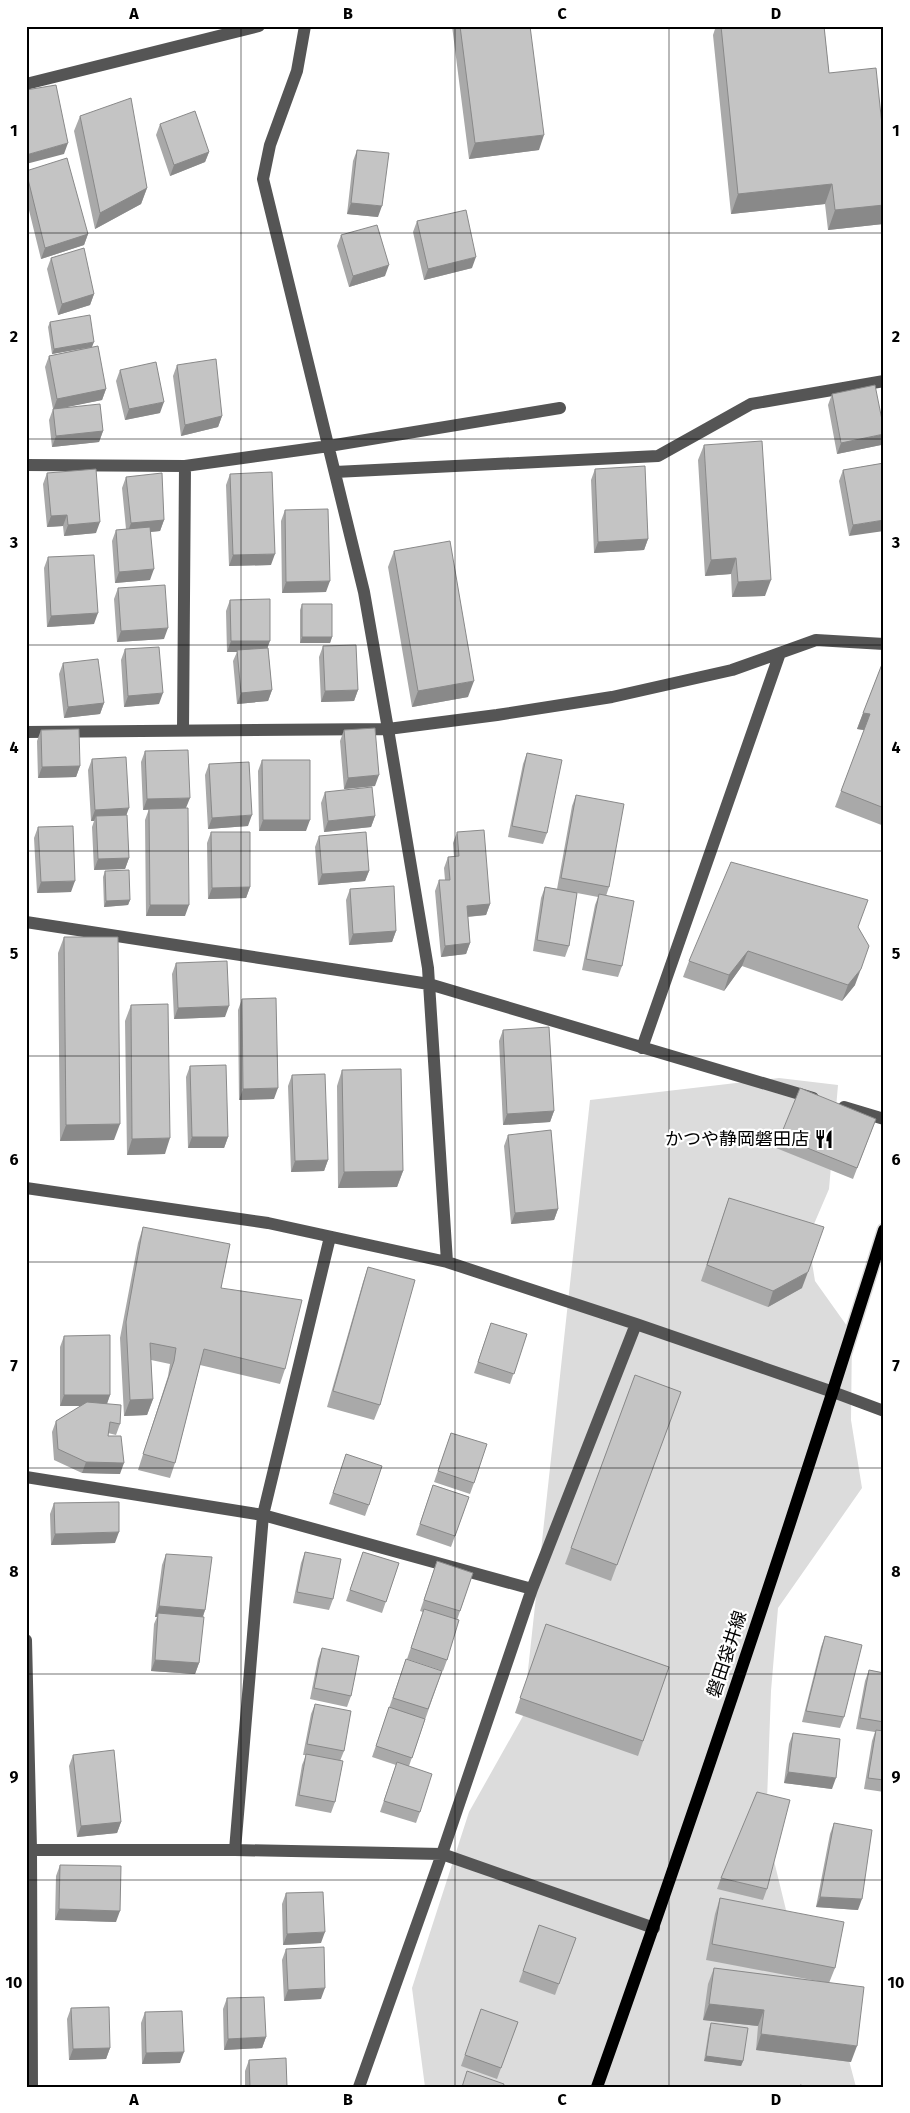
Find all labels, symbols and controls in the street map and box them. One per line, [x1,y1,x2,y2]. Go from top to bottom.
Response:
text: A [128,4,139,23]
text: B [343,4,353,23]
text: C [557,4,567,23]
text: D [771,4,781,23]
text: 1 [10,121,18,140]
text: 1 [892,121,900,140]
text: 2 [10,327,18,346]
text: 2 [892,327,900,346]
text: 3 [9,533,18,552]
text: 3 [891,533,900,552]
text: 4 [9,738,19,757]
text: 4 [891,738,901,757]
text: 5 [10,944,19,963]
text: 5 [892,944,901,963]
place label: かつや静岡磐田店 [665,1128,809,1150]
restaurant icon: かつや静岡磐田店 [813,1128,835,1150]
text: 6 [9,1150,19,1169]
text: 6 [891,1150,901,1169]
text: 7 [10,1356,18,1375]
text: 7 [892,1356,900,1375]
text: 8 [9,1562,19,1581]
text: 8 [891,1562,901,1581]
street label: 磐田袋井線 [703,1608,751,1700]
text: 9 [10,1767,19,1786]
text: 9 [892,1767,901,1786]
text: 10 [6,1973,22,1992]
text: 10 [888,1973,904,1992]
text: A [128,2090,139,2109]
text: B [343,2090,353,2109]
text: C [557,2090,567,2109]
text: D [771,2090,781,2109]

